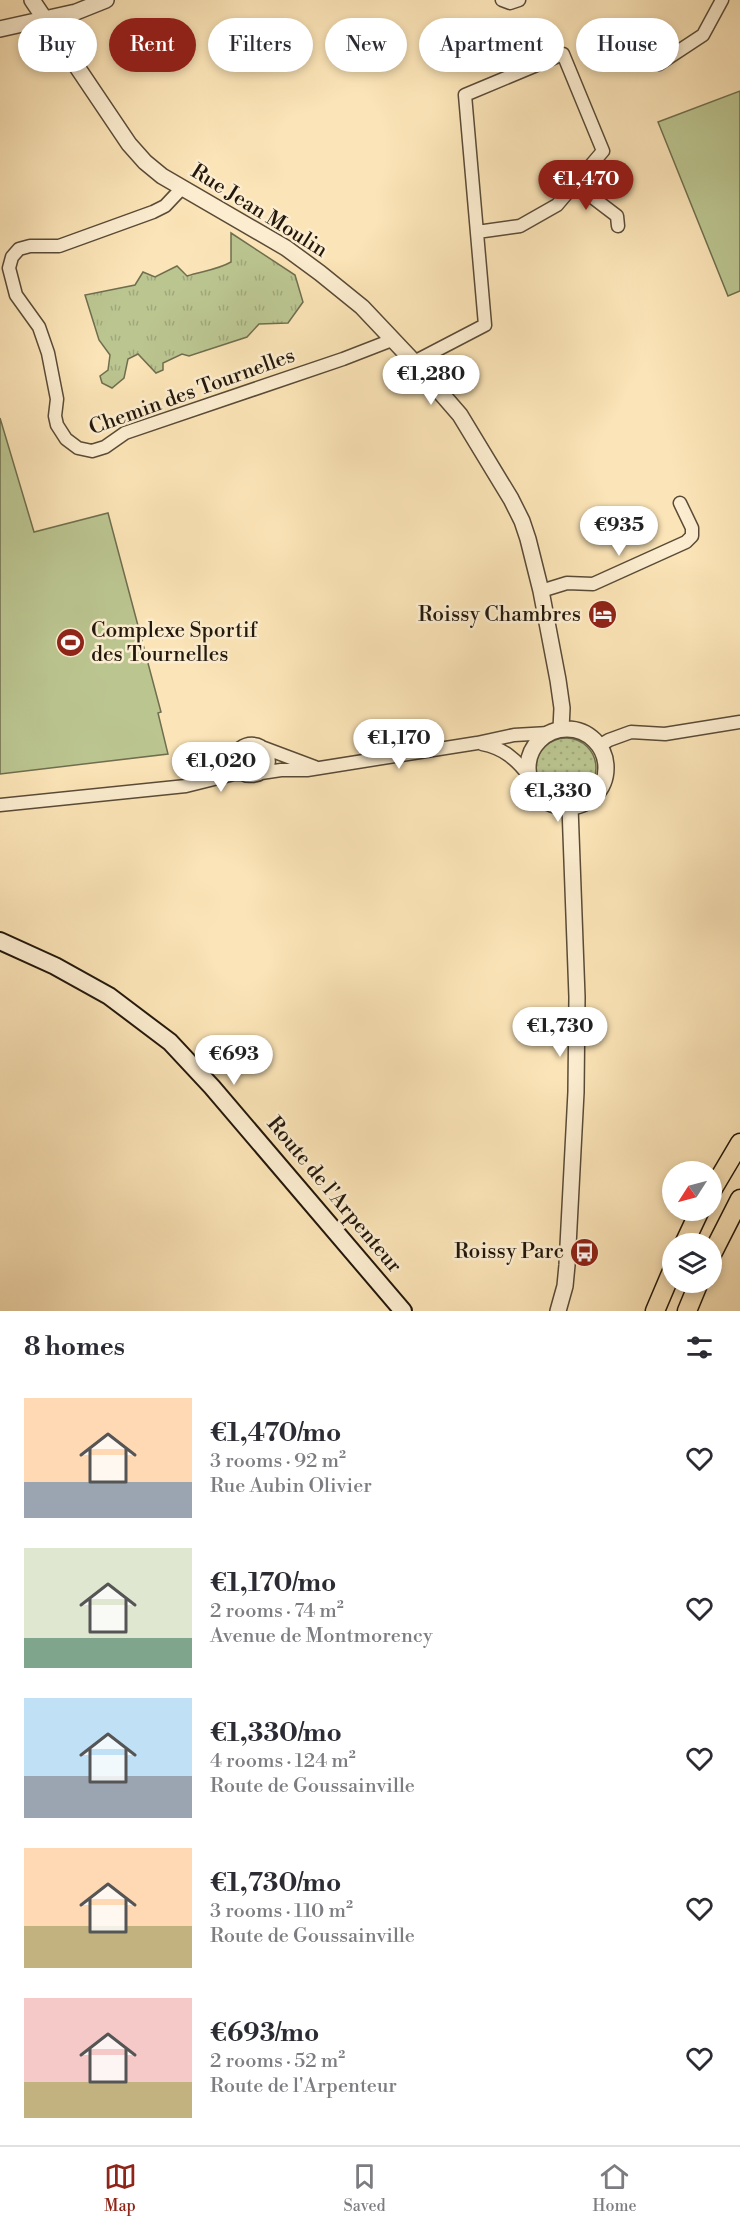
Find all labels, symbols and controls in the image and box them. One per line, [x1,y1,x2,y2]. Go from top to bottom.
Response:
chip: Buy [18,18,97,72]
chip: Rent [109,18,196,72]
chip: Filters [208,18,313,72]
chip: New [325,18,407,72]
chip: Apartment [419,18,564,72]
chip: House [576,18,679,72]
street label: Rue Jean Moulin [186,159,333,264]
pin: €1,470 [537,160,635,211]
text: €1,470 [552,167,620,192]
street label: Chemin des Tournelles [86,343,298,441]
pin: €1,280 [382,355,480,406]
text: €1,280 [397,362,465,387]
pin: €935 [583,506,655,557]
text: €935 [594,513,644,538]
hotel icon: Roissy Chambres [586,599,618,631]
place label: Roissy Chambres [418,602,581,628]
place label: Complexe Sportif des Tournelles [91,618,259,668]
sports icon: Complexe Sportif des Tournelles [54,627,86,659]
pin: €1,170 [350,719,448,770]
text: €1,170 [367,726,431,751]
pin: €1,020 [172,742,270,793]
text: €1,020 [186,749,256,774]
pin: €1,330 [509,772,607,823]
text: €1,330 [524,779,592,804]
pin: €1,730 [511,1007,609,1058]
text: €1,730 [526,1014,594,1039]
pin: €693 [198,1035,270,1086]
text: €693 [209,1042,259,1067]
street label: Route de l'Arpenteur [261,1111,407,1279]
north arrow [662,1161,722,1221]
map controls [662,1161,722,1293]
button: layers [662,1233,722,1293]
bus stop icon: Roissy Parc [569,1236,601,1268]
place label: Roissy Parc [454,1239,564,1265]
text: 8 homes [24,1331,125,1363]
icon: filters [683,1331,716,1364]
text: €1,470/mo [210,1417,341,1449]
icon: home [72,1422,144,1494]
icon: heart [683,1442,716,1475]
text: 3 rooms · 92 m² [210,1449,346,1474]
text: Rue Aubin Olivier [210,1474,372,1499]
text: €1,170/mo [210,1567,336,1599]
icon: home [72,1572,144,1644]
icon: heart [683,1592,716,1625]
text: 2 rooms · 74 m² [210,1599,344,1624]
text: Avenue de Montmorency [210,1624,433,1649]
text: €1,330/mo [210,1717,342,1749]
icon: home [72,1722,144,1794]
icon: heart [683,1742,716,1775]
text: 4 rooms · 124 m² [210,1749,356,1774]
text: Route de Goussainville [210,1774,415,1799]
text: €1,730/mo [210,1867,341,1899]
icon: home [72,1872,144,1944]
icon: heart [683,1892,716,1925]
text: 3 rooms · 110 m² [210,1899,353,1924]
text: Route de Goussainville [210,1924,415,1949]
text: €693/mo [210,2017,319,2049]
icon: home [72,2022,144,2094]
icon: heart [683,2042,716,2075]
text: 2 rooms · 52 m² [210,2049,345,2074]
text: Route de l'Arpenteur [210,2074,397,2099]
tab: Map [104,2160,137,2216]
tab: Saved [344,2160,386,2216]
tab: Home [593,2160,636,2216]

